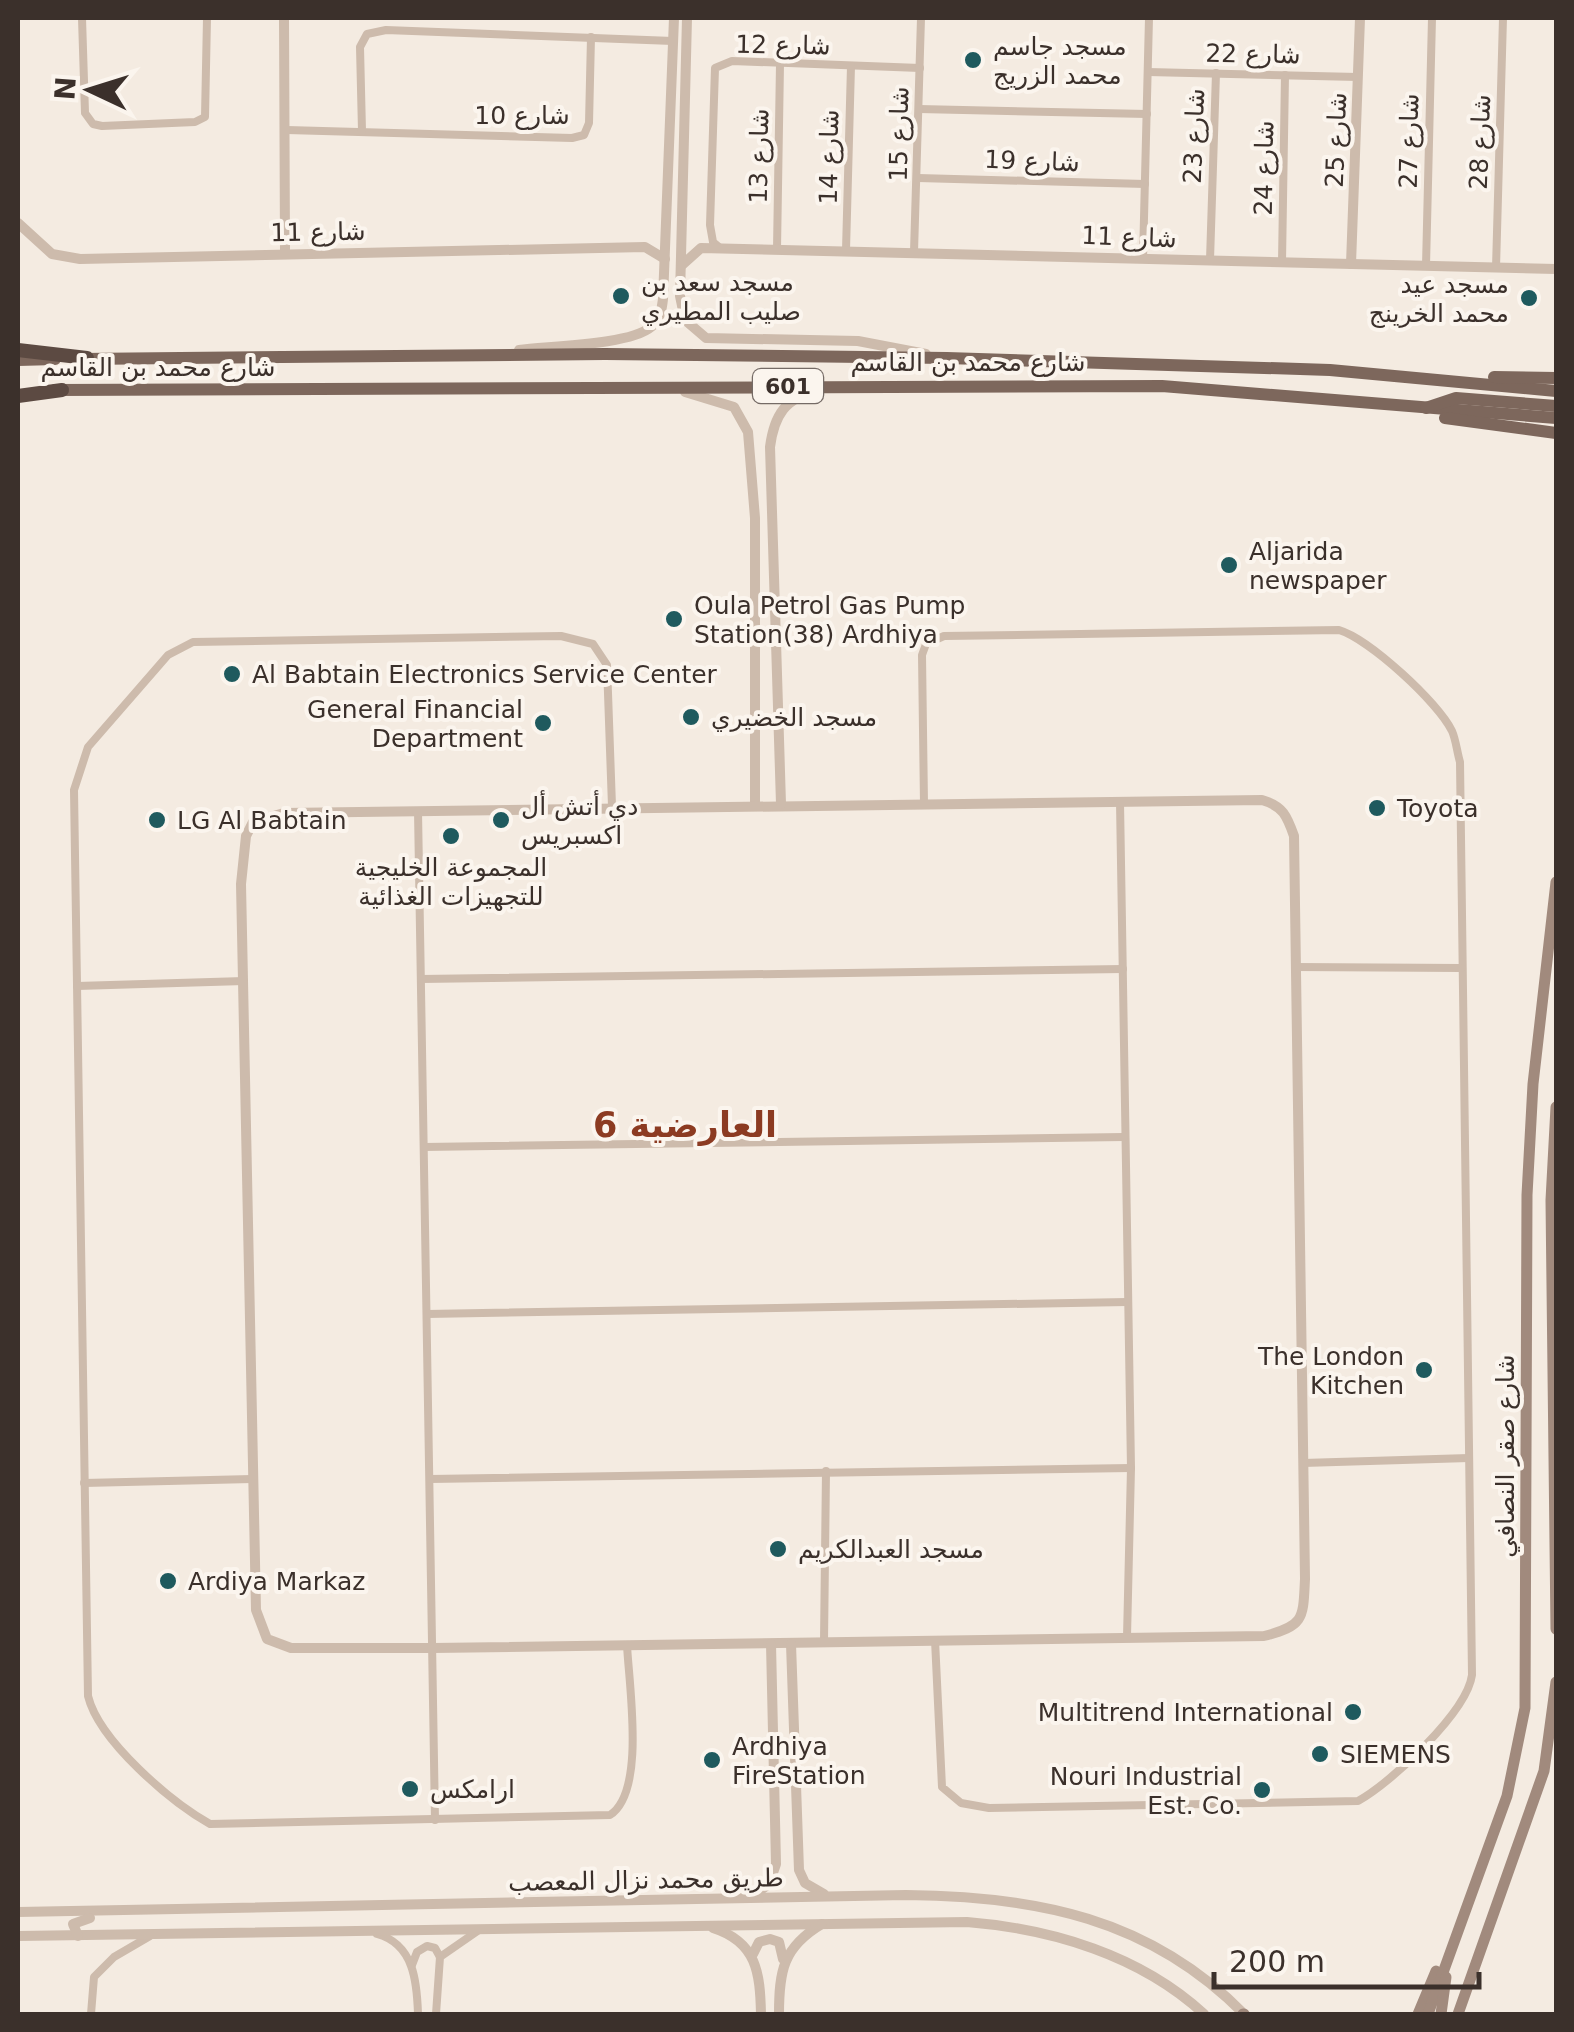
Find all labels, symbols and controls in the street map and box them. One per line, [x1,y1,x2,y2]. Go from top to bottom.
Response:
street label: شارع 12 [735,30,831,60]
place label: مسجد جاسم محمد الزريج [993,32,1127,91]
street label: شارع 22 [1205,39,1301,69]
north arrow [40,40,140,140]
marker: مسجد جاسم محمد الزريج [962,49,984,71]
text: N [48,75,83,101]
street label: شارع 15 [884,86,914,182]
street label: شارع 23 [1178,88,1210,184]
street label: شارع 25 [1320,92,1352,188]
street label: شارع 27 [1394,93,1424,189]
street label: شارع 28 [1464,94,1496,190]
street label: شارع 10 [474,101,570,130]
street label: شارع 13 [744,108,774,204]
street label: شارع 14 [814,109,844,205]
street label: شارع 24 [1249,120,1279,216]
street label: شارع 19 [984,145,1080,177]
street label: شارع 11 [270,217,366,247]
street label: شارع 11 [1081,221,1177,253]
place label: مسجد سعد بن صليب المطيري [641,268,801,326]
place label: مسجد عيد محمد الخرينج [1369,270,1509,329]
marker: مسجد سعد بن صليب المطيري [610,285,632,307]
marker: مسجد عيد محمد الخرينج [1518,287,1540,309]
street label: شارع محمد بن القاسم [851,348,1085,378]
street label: شارع محمد بن القاسم [41,353,275,383]
road number: 601 [753,369,823,403]
place label: Aljarida newspaper [1249,537,1387,595]
marker: Aljarida newspaper [1218,554,1240,576]
place label: Oula Petrol Gas Pump Station(38) Ardhiya [694,591,965,649]
marker: Oula Petrol Gas Pump Station(38) Ardhiya [663,608,685,630]
place label: Al Babtain Electronics Service Center [252,660,718,689]
marker: Al Babtain Electronics Service Center [221,663,243,685]
place label: General Financial Department [307,695,523,753]
place label: مسجد الخضيري [711,703,877,732]
marker: مسجد الخضيري [680,706,702,728]
marker: General Financial Department [532,712,554,734]
place label: دي أتش أل اكسبريس [521,789,638,850]
place label: Toyota [1396,794,1479,823]
marker: Toyota [1366,797,1388,819]
place label: LG Al Babtain [177,806,347,835]
marker: LG Al Babtain [146,809,168,831]
marker: دي أتش أل اكسبريس [490,809,512,831]
marker: المجموعة الخليجية للتجهيزات الغذائية [440,825,462,847]
place label: المجموعة الخليجية للتجهيزات الغذائية [355,853,547,912]
district label: العارضية 6 [593,1105,777,1146]
place label: The London Kitchen [1257,1342,1404,1400]
street label: شارع صقر النصافي [1491,1354,1520,1558]
marker: The London Kitchen [1413,1359,1435,1381]
place label: مسجد العبدالكريم [798,1535,984,1565]
marker: مسجد العبدالكريم [767,1538,789,1560]
place label: Ardiya Markaz [188,1567,365,1596]
marker: Ardiya Markaz [157,1570,179,1592]
place label: Multitrend International [1038,1698,1333,1727]
marker: Multitrend International [1342,1701,1364,1723]
place label: Ardhiya FireStation [732,1732,866,1790]
place label: SIEMENS [1340,1740,1451,1769]
marker: SIEMENS [1309,1743,1331,1765]
marker: Ardhiya FireStation [701,1749,723,1771]
place label: Nouri Industrial Est. Co. [1050,1762,1242,1820]
place label: ارامكس [430,1775,515,1804]
marker: ارامكس [399,1778,421,1800]
marker: Nouri Industrial Est. Co. [1251,1779,1273,1801]
street label: طريق محمد نزال المعصب [508,1863,784,1897]
scale bar [1214,1927,1479,1989]
text: 200 m [1229,1944,1325,1979]

